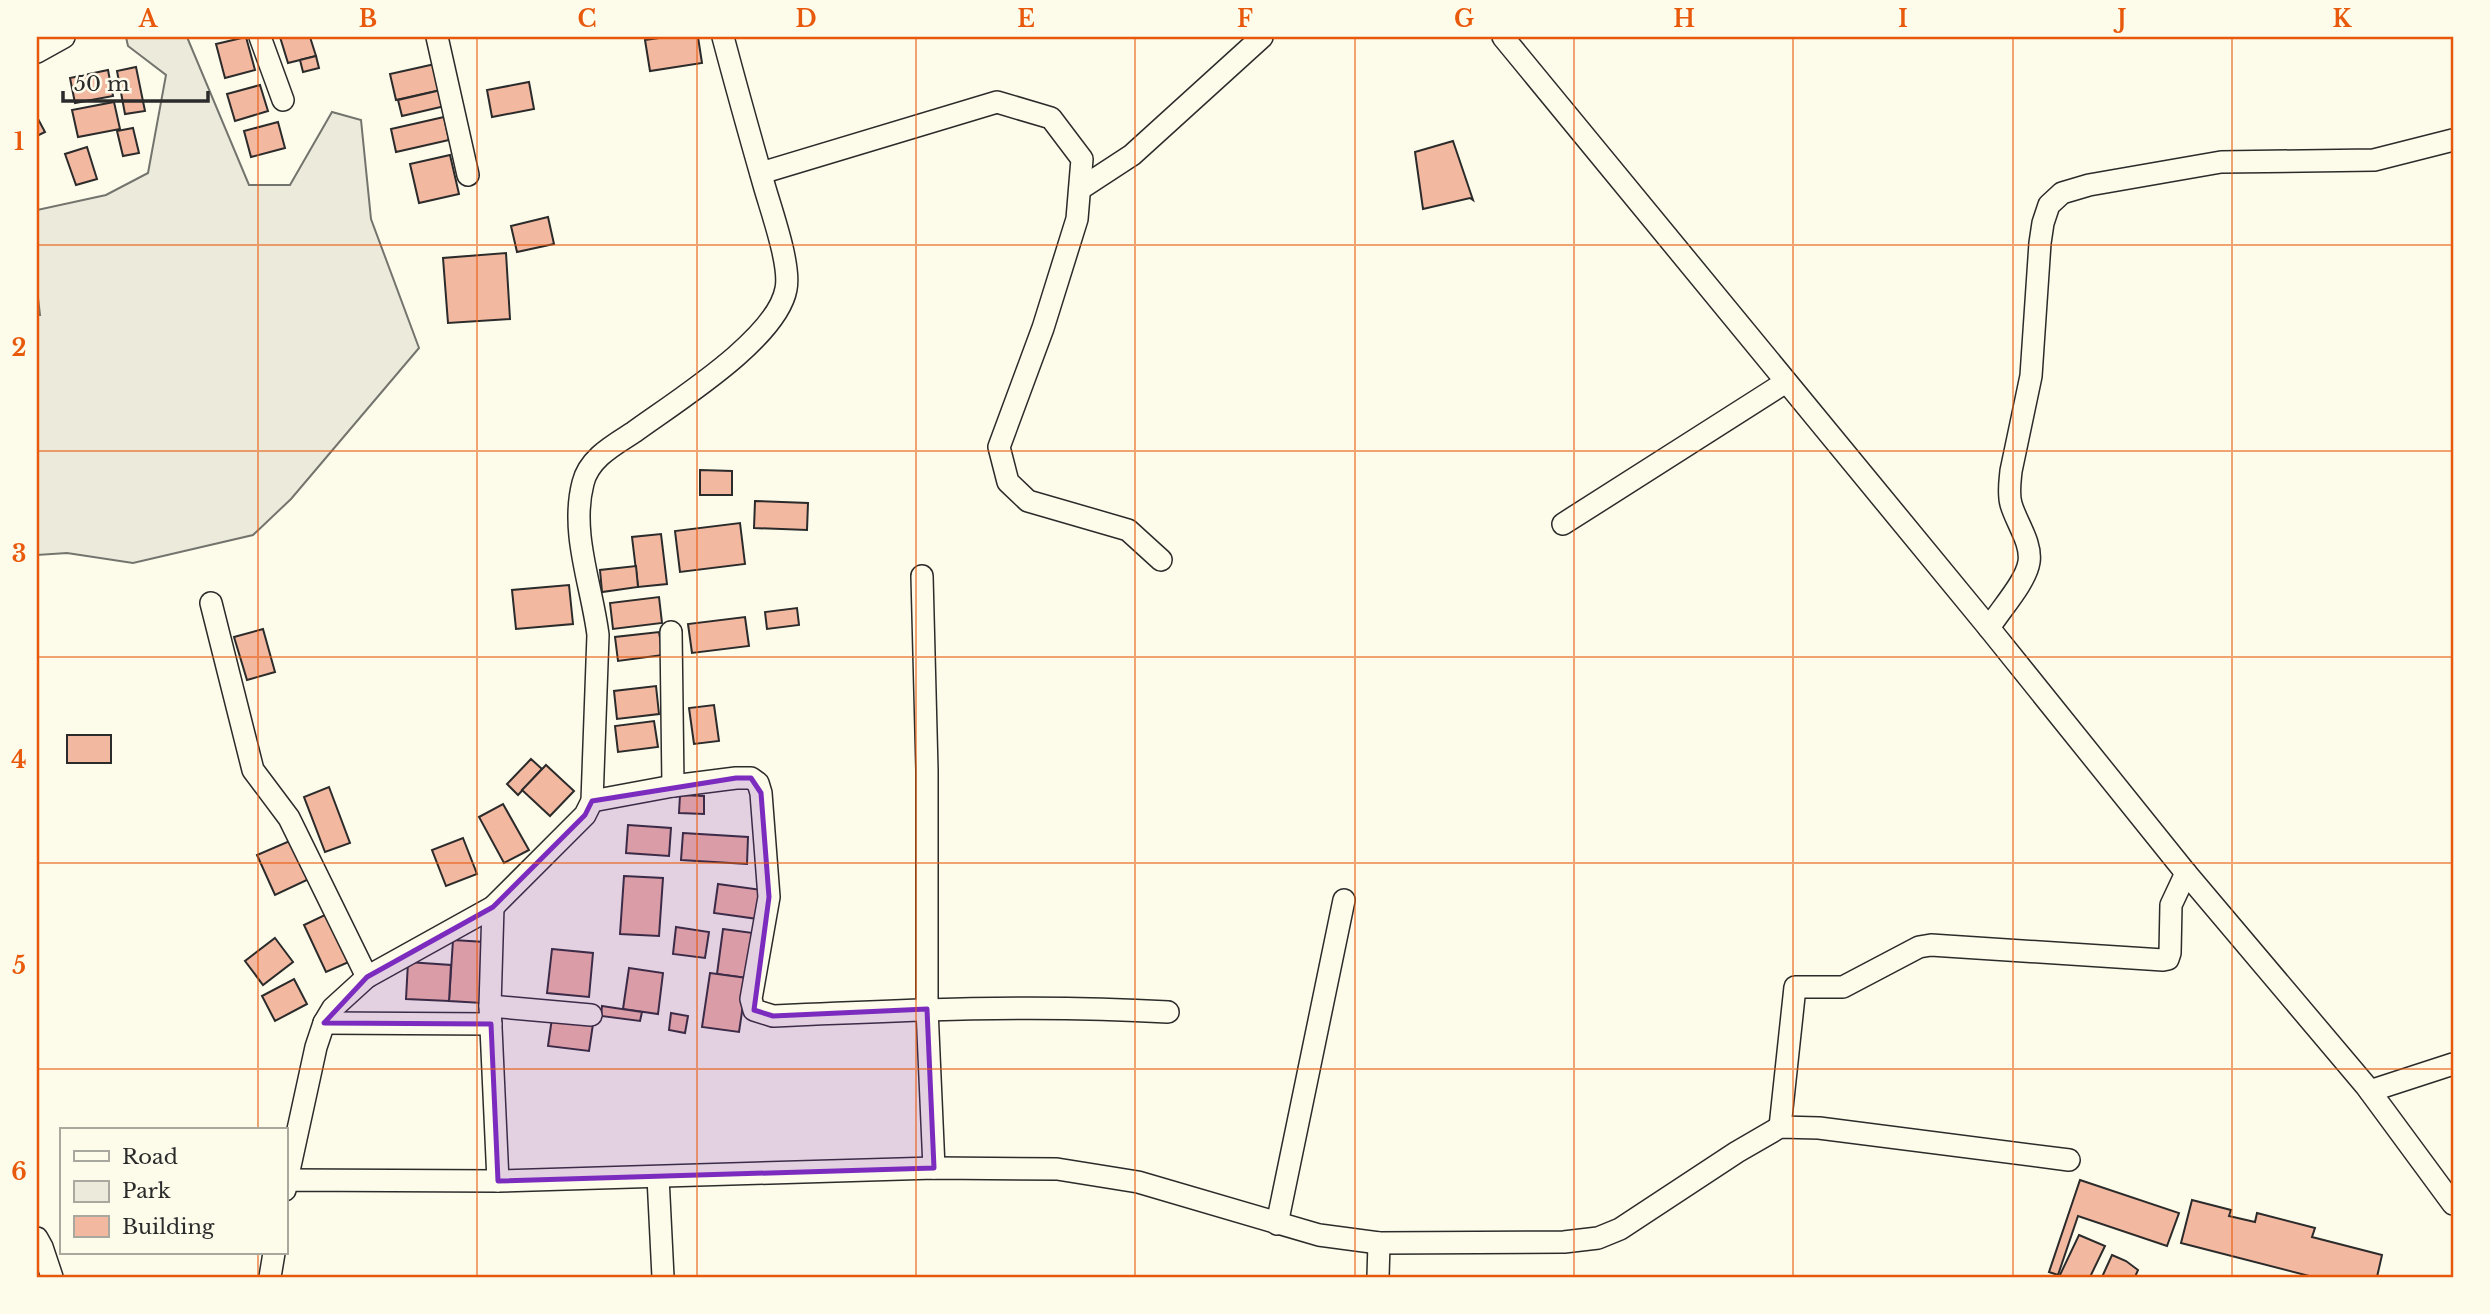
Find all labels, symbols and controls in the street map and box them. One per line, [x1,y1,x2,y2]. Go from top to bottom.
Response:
text: A [138,5,159,33]
text: B [359,5,377,33]
text: C [578,5,596,33]
text: D [795,5,817,33]
text: E [1017,5,1035,33]
text: F [1237,5,1253,33]
text: G [1454,5,1474,33]
text: H [1673,5,1695,33]
text: I [1898,5,1908,33]
text: J [2113,5,2127,33]
text: K [2333,5,2353,33]
scale bar [63,60,208,104]
text: 50 m [74,71,130,97]
text: 1 [14,128,24,156]
text: 2 [12,334,26,362]
text: 3 [12,540,26,568]
text: 4 [11,746,27,774]
text: 5 [12,952,26,980]
legend [60,1128,287,1254]
text: Road [122,1144,178,1170]
text: 6 [11,1158,27,1186]
text: Park [122,1178,171,1204]
text: Building [122,1214,215,1240]

